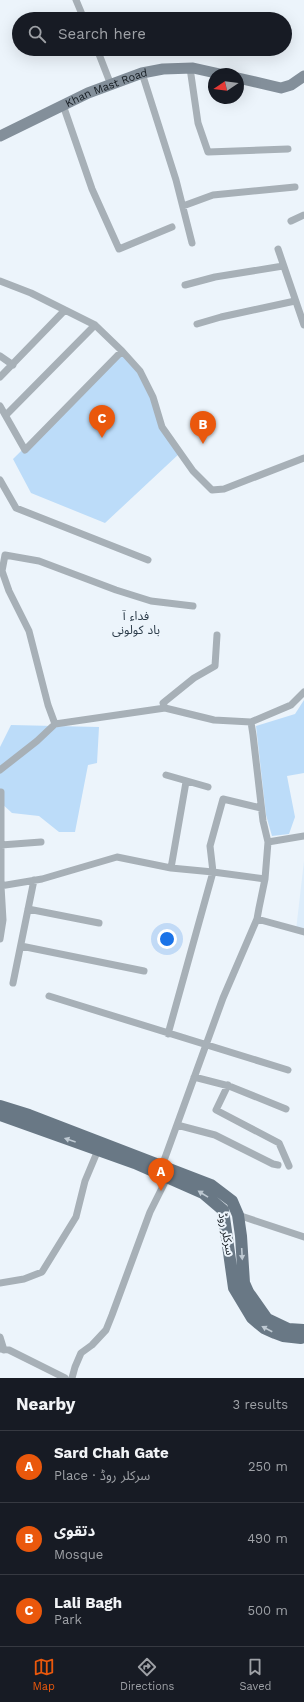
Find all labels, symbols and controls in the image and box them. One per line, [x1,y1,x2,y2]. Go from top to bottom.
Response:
search box [12,12,292,56]
icon: search [26,23,48,45]
text: Search here [58,25,146,43]
street label: Khan Mast Road [63,66,148,110]
north arrow [208,68,244,104]
pin: C [89,405,115,438]
pin: B [190,411,216,444]
district label: فداء آ باد کولونی [112,609,160,637]
your location [157,929,177,949]
one-way arrow [63,1137,75,1143]
pin: A [148,1158,174,1191]
one-way arrow [197,1191,208,1198]
street label: سرکلر روڈ [216,1212,237,1257]
one-way arrow [239,1248,246,1260]
one-way arrow [261,1326,272,1332]
text: Nearby [16,1394,75,1414]
text: 3 results [233,1397,288,1412]
text: Sard Chah Gate [54,1444,169,1462]
text: A [25,1459,33,1474]
text: 250 m [248,1459,288,1474]
text: Place · سرکلر روڈ [54,1468,150,1483]
text: دتقوى [54,1522,95,1540]
text: B [25,1531,33,1546]
text: 490 m [247,1531,288,1546]
text: Mosque [54,1547,103,1562]
text: Lali Bagh [54,1594,122,1612]
text: C [25,1603,33,1618]
text: 500 m [247,1603,288,1618]
text: Park [54,1612,82,1627]
tab: Map [33,1656,55,1693]
tab: Directions [120,1656,174,1693]
tab: Saved [239,1656,271,1693]

